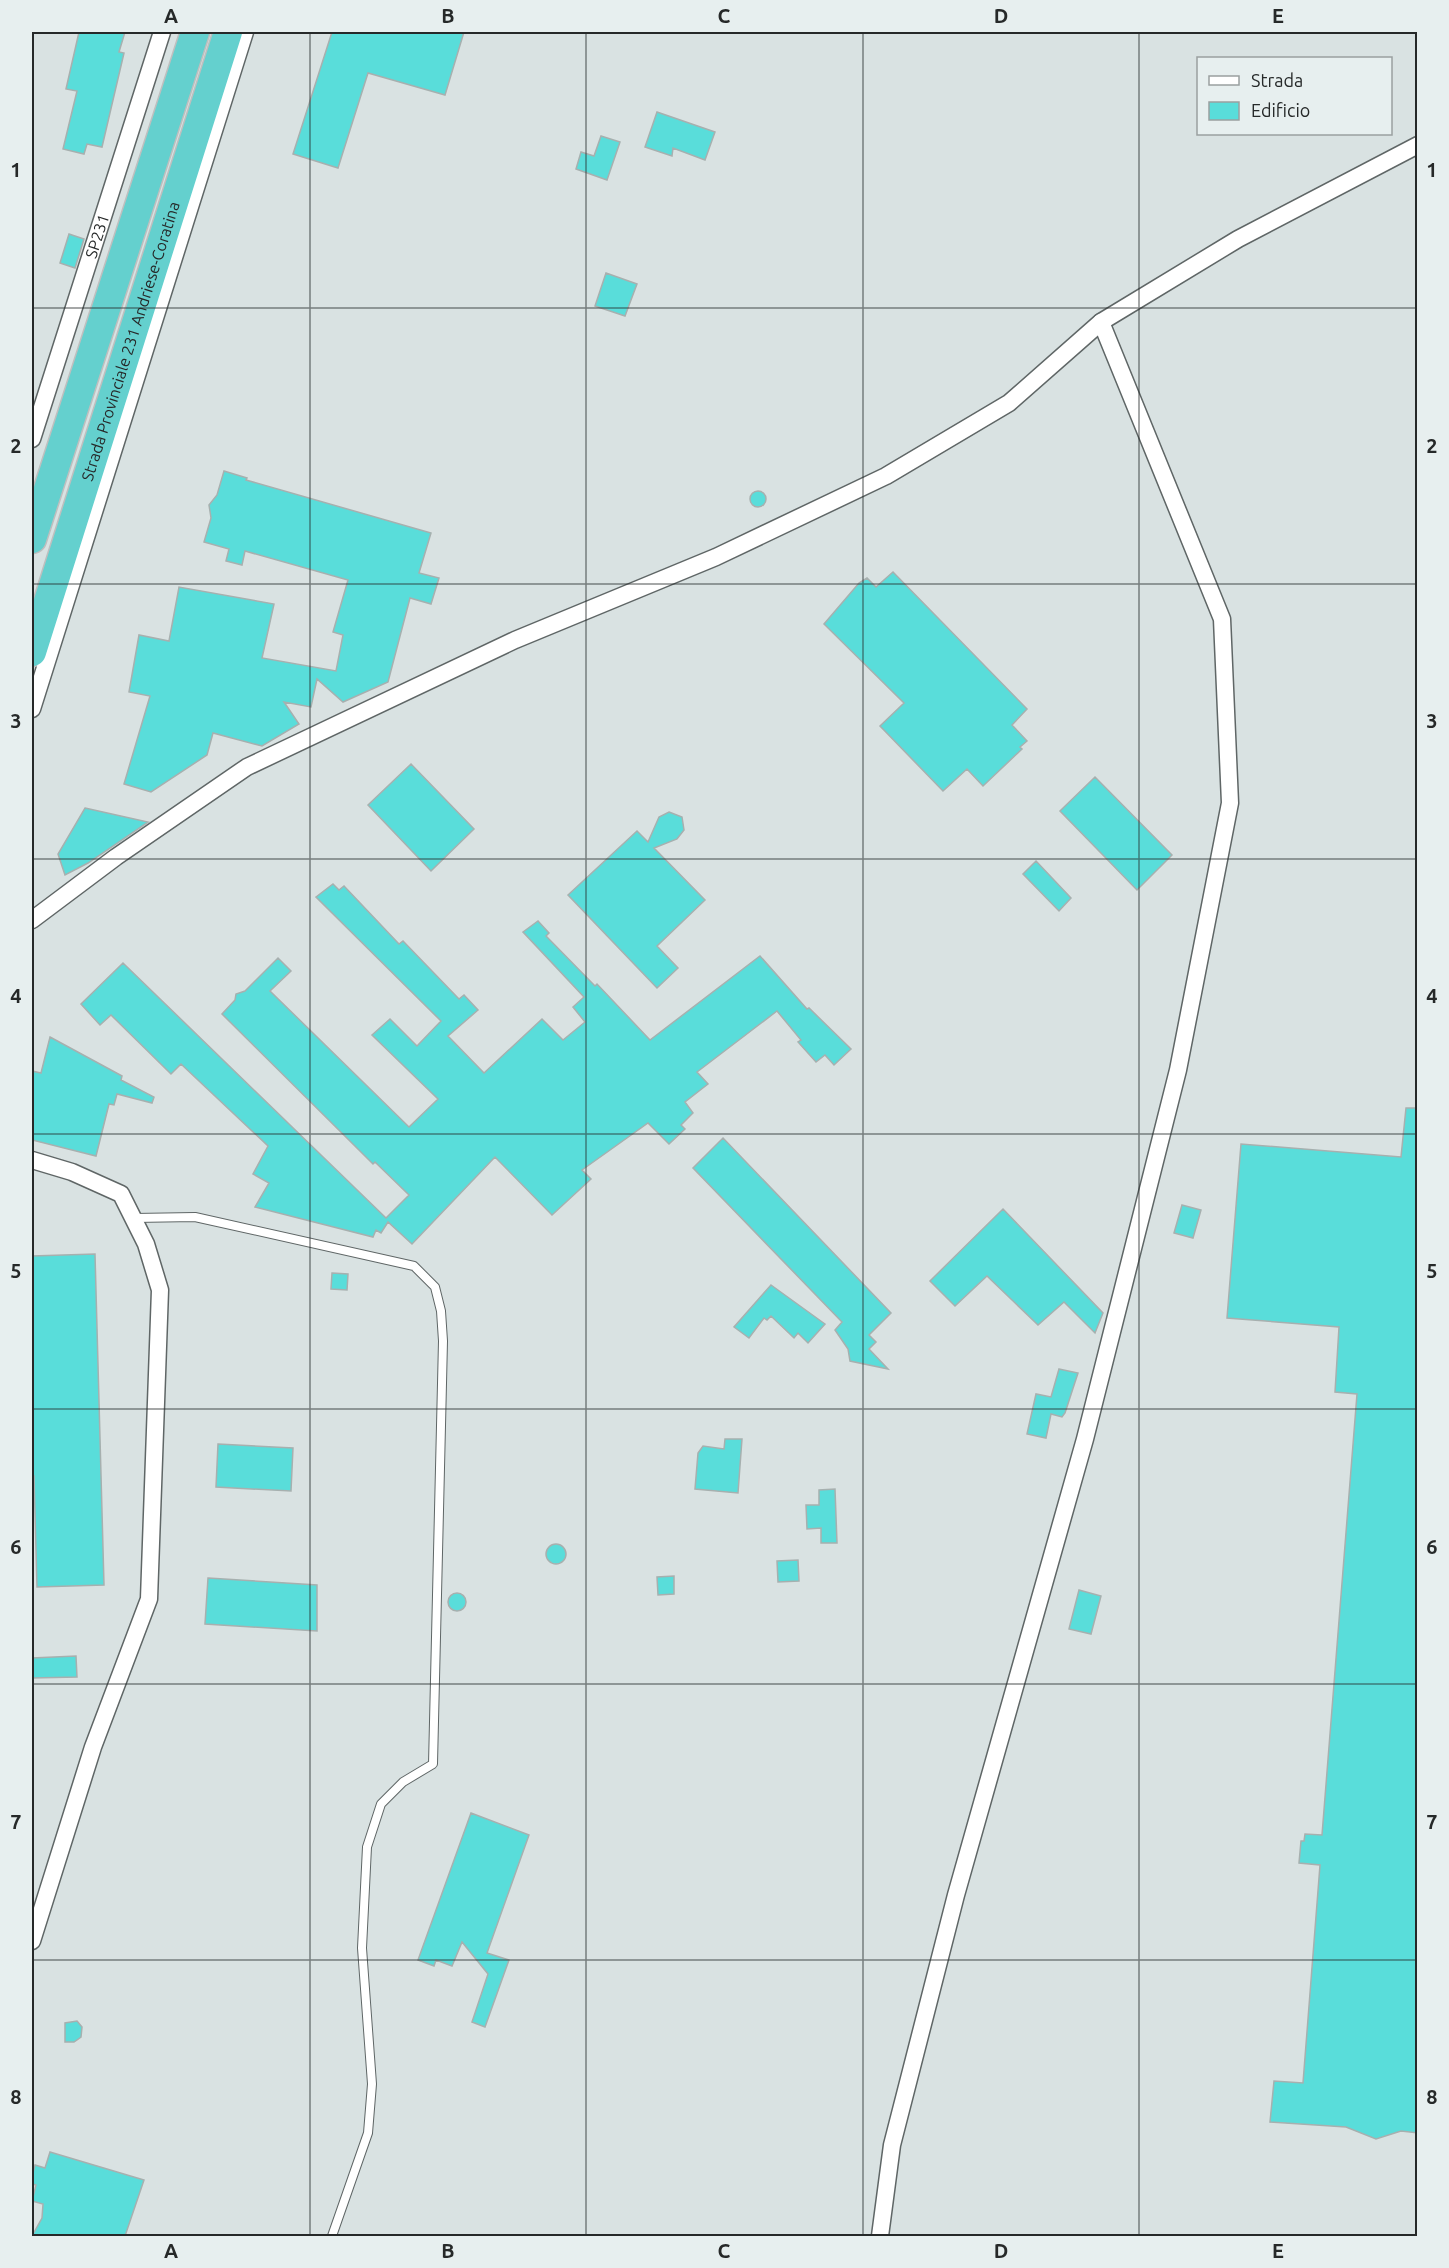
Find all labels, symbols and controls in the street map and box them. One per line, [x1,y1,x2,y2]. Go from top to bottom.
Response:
text: A [164,4,178,27]
text: B [441,4,455,27]
text: C [718,4,731,27]
text: D [994,4,1008,27]
text: E [1272,4,1284,27]
legend [1197,57,1392,135]
text: Strada [1251,70,1303,90]
text: Edificio [1251,100,1310,120]
text: 1 [10,158,22,181]
text: 1 [1426,158,1438,181]
street label: Strada Provinciale 231 Andriese-Coratina [78,199,183,483]
street label: SP231 [81,212,112,260]
text: 2 [10,434,22,457]
text: 2 [1426,434,1438,457]
text: 3 [10,709,22,732]
text: 3 [1426,709,1438,732]
text: 4 [10,984,22,1007]
text: 4 [1426,984,1438,1007]
text: 5 [10,1259,22,1282]
text: 5 [1426,1259,1438,1282]
text: 6 [10,1535,22,1558]
text: 6 [1426,1535,1438,1558]
text: 7 [10,1810,22,1833]
text: 7 [1426,1810,1438,1833]
text: 8 [10,2085,22,2108]
text: 8 [1426,2085,1438,2108]
text: A [164,2239,178,2262]
text: B [441,2239,455,2262]
text: C [718,2239,731,2262]
text: D [994,2239,1008,2262]
text: E [1272,2239,1284,2262]

